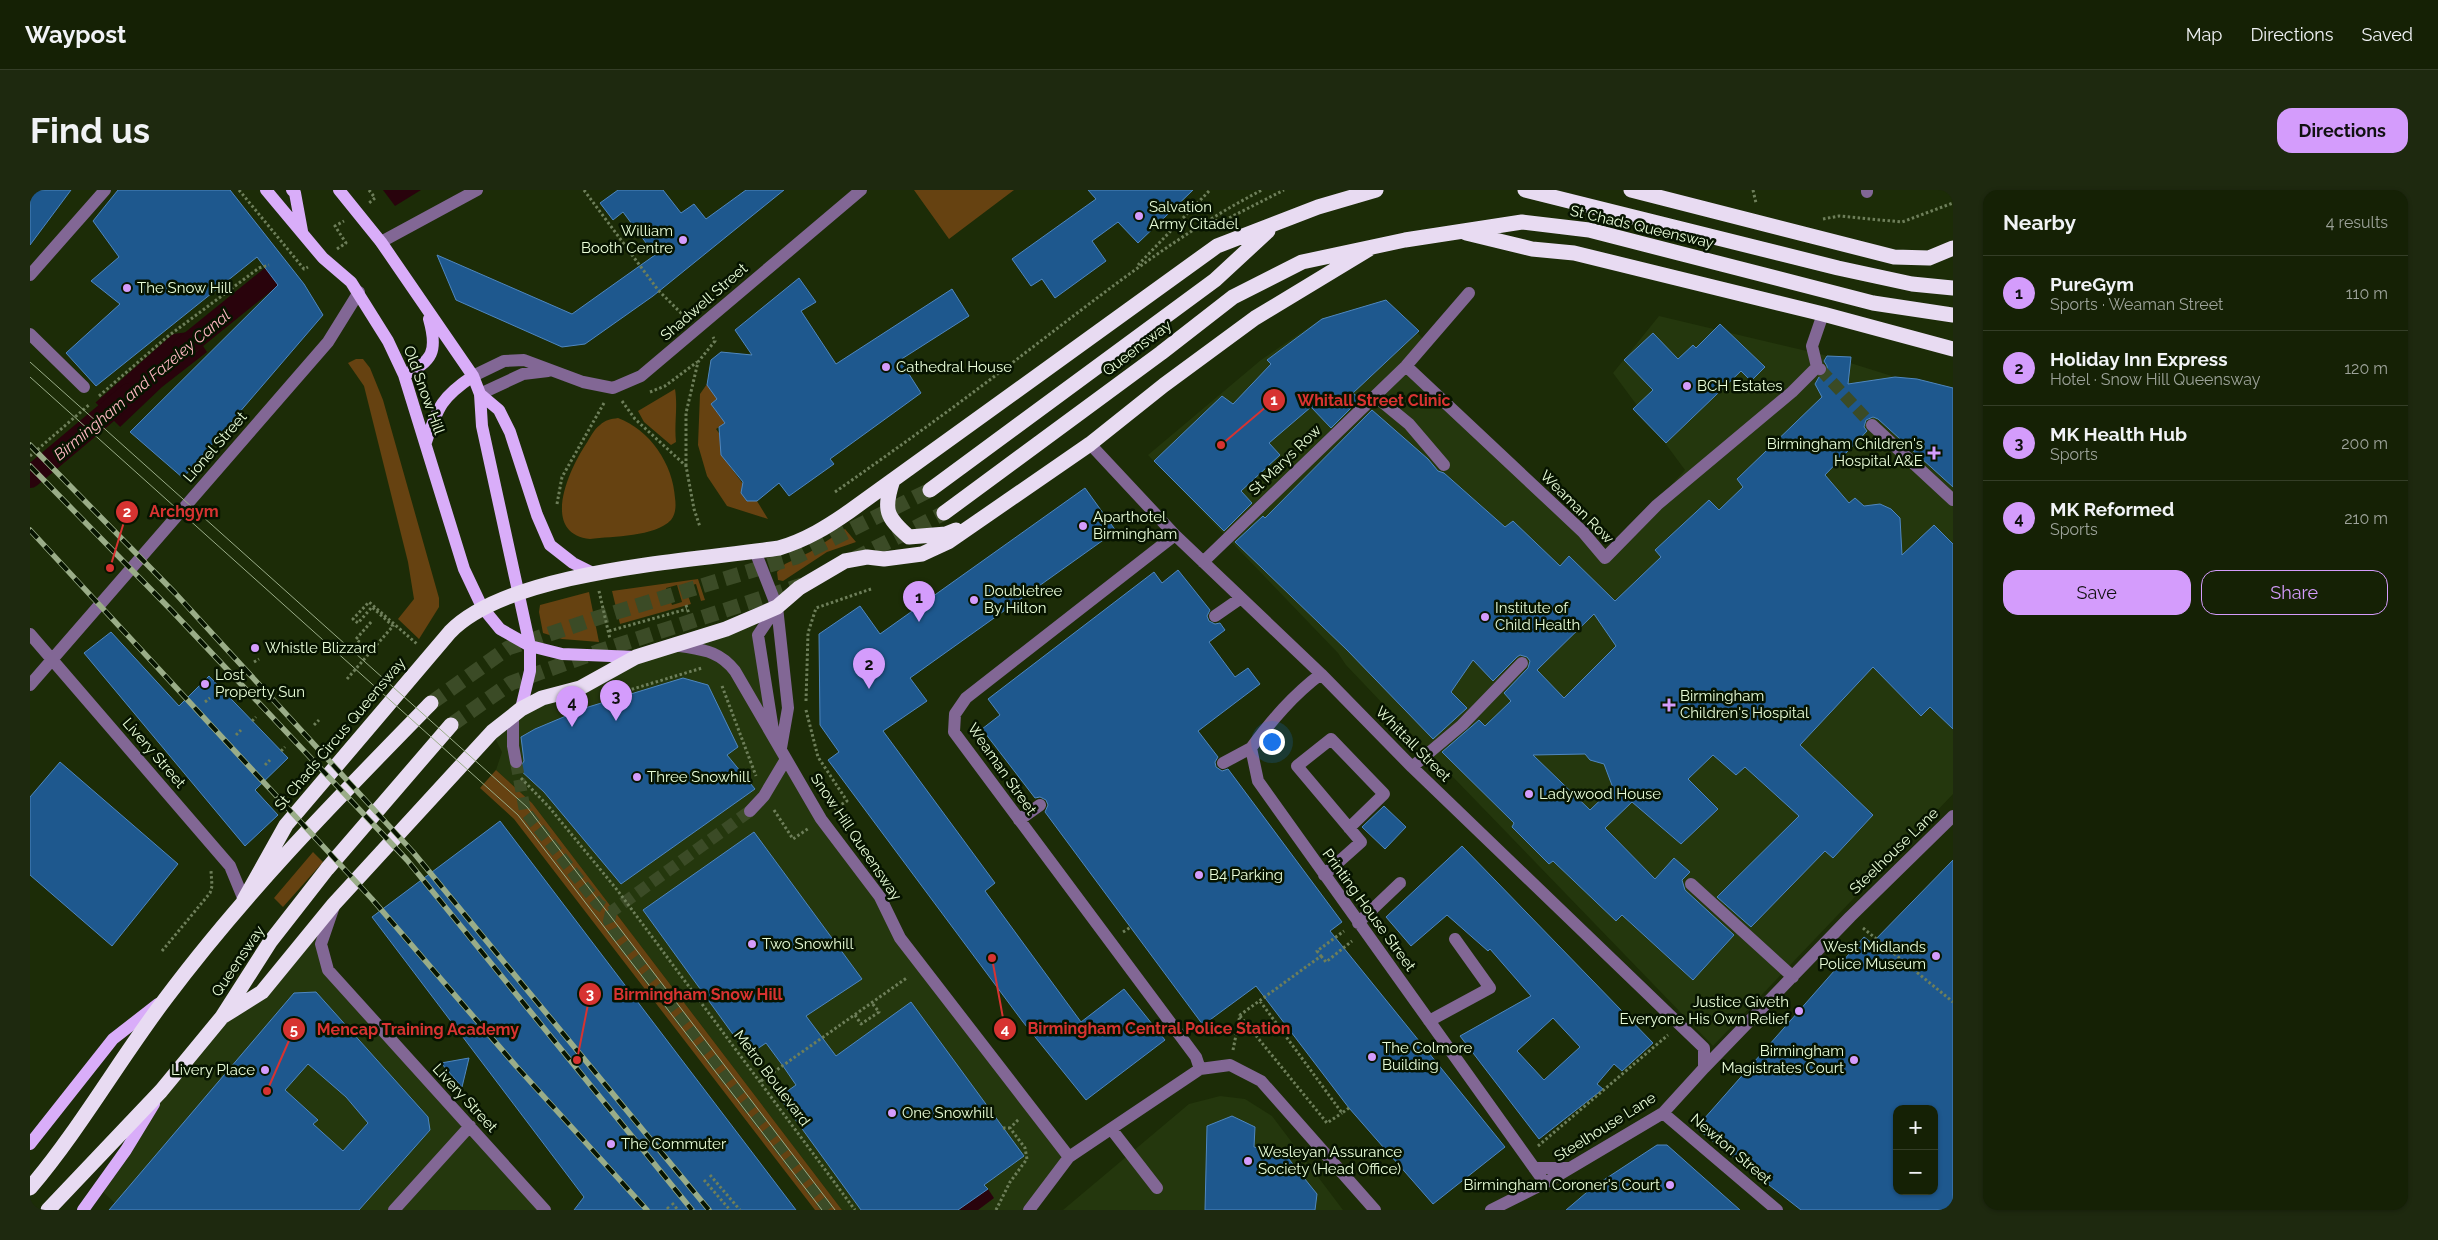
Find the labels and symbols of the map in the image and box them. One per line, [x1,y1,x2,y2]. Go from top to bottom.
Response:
place label: Salvation Army Citadel [1149,198,1239,233]
street label: St Chads Queensway [1568,202,1716,252]
marker: Salvation Army Citadel [1133,210,1145,222]
place label: William Booth Centre [581,222,673,257]
marker: William Booth Centre [677,234,689,246]
street label: Shadwell Street [657,259,751,345]
place label: The Snow Hill [137,279,233,297]
marker: The Snow Hill [121,282,133,294]
water label: Birmingham and Fazeley Canal [50,306,234,464]
street label: Queensway [1099,316,1175,380]
street label: Old Snow Hill [400,343,449,438]
place label: Cathedral House [896,358,1012,376]
marker: Cathedral House [880,361,892,373]
place label: BCH Estates [1697,377,1783,395]
marker: BCH Estates [1681,380,1693,392]
callout: Whitall Street Clinic [1262,384,1461,415]
text: 1 [1270,391,1278,409]
text: Whitall Street Clinic [1297,391,1451,410]
street label: Lionel Street [179,408,251,486]
street label: St Marys Row [1245,421,1325,499]
place label: Birmingham Children's Hospital A&E [1767,435,1923,470]
marker: Birmingham Children's Hospital A&E [1927,446,1941,460]
street label: Weaman Row [1536,466,1618,548]
callout: Archgym [114,496,229,527]
text: Archgym [149,502,219,521]
text: 2 [123,503,131,521]
place label: Aparthotel Birmingham [1093,508,1177,543]
marker: Aparthotel Birmingham [1077,520,1089,532]
pin: 1 [903,581,935,622]
place label: Doubletree By Hilton [984,582,1062,617]
marker: Doubletree By Hilton [968,594,980,606]
place label: Institute of Child Health [1495,599,1580,634]
marker: Institute of Child Health [1479,611,1491,623]
place label: Whistle Blizzard [265,639,376,657]
marker: Whistle Blizzard [249,642,261,654]
pin: 2 [853,648,885,689]
street label: St Chads Circus Queensway [271,654,409,814]
place label: Lost Property Sun [215,666,305,701]
marker: Lost Property Sun [199,678,211,690]
pin: 3 [600,680,632,721]
pin: 4 [556,686,588,727]
place label: Birmingham Children's Hospital [1680,687,1810,722]
marker: Birmingham Children's Hospital [1662,698,1676,712]
street label: Whittall Street [1372,703,1454,785]
street label: Livery Street [119,714,189,792]
street label: Weaman Street [964,720,1040,818]
your location [1259,729,1285,755]
place label: Three Snowhill [647,768,751,786]
street label: Snow Hill Queensway [807,770,905,904]
marker: Three Snowhill [631,771,643,783]
place label: Ladywood House [1539,785,1661,803]
marker: Ladywood House [1523,788,1535,800]
street label: Steelhouse Lane [1846,804,1942,898]
street label: Printing House Street [1319,845,1419,975]
place label: B4 Parking [1209,866,1283,884]
marker: B4 Parking [1193,869,1205,881]
street label: Queensway [208,922,268,1000]
place label: Two Snowhill [762,935,854,953]
marker: Two Snowhill [746,938,758,950]
place label: West Midlands Police Museum [1819,938,1926,973]
marker: West Midlands Police Museum [1930,950,1942,962]
callout: Birmingham Snow Hill [578,978,792,1009]
text: 3 [586,985,594,1003]
text: Birmingham Snow Hill [613,985,784,1004]
place label: Justice Giveth Everyone His Own Relief [1619,993,1790,1028]
marker: Justice Giveth Everyone His Own Relief [1793,1005,1805,1017]
callout: Birmingham Central Police Station [993,1013,1301,1044]
callout: Mencap Training Academy [282,1014,530,1045]
text: Birmingham Central Police Station [1027,1019,1291,1038]
text: Mencap Training Academy [317,1020,519,1039]
text: 4 [1001,1020,1010,1038]
text: 5 [290,1021,298,1039]
street label: Metro Boulevard [730,1026,814,1130]
place label: The Colmore Building [1382,1039,1473,1074]
place label: Birmingham Magistrates Court [1721,1042,1844,1077]
marker: The Colmore Building [1366,1051,1378,1063]
marker: Birmingham Magistrates Court [1848,1054,1860,1066]
street label: Livery Street [429,1060,501,1136]
place label: Livery Place [171,1061,255,1079]
marker: Livery Place [259,1064,271,1076]
street label: Steelhouse Lane [1551,1088,1659,1165]
place label: One Snowhill [902,1104,994,1122]
marker: One Snowhill [886,1107,898,1119]
street label: Newton Street [1687,1110,1775,1188]
place label: The Commuter [621,1135,727,1153]
marker: The Commuter [605,1138,617,1150]
place label: Wesleyan Assurance Society (Head Office) [1258,1143,1402,1178]
marker: Wesleyan Assurance Society (Head Office) [1242,1155,1254,1167]
place label: Birmingham Coroner's Court [1464,1176,1660,1194]
marker: Birmingham Coroner's Court [1664,1179,1676,1191]

